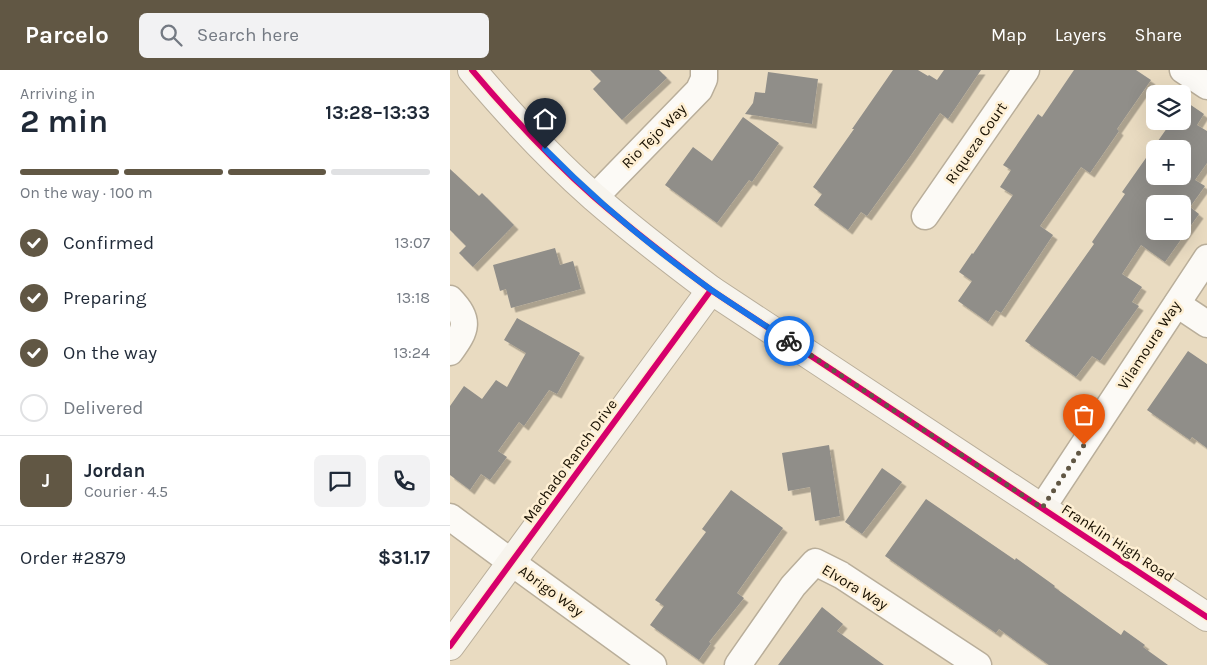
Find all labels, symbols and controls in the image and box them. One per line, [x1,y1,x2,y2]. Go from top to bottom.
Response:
search box [139,13,489,58]
text: Parcelo [25,21,109,49]
icon: search [157,21,185,49]
text: Search here [197,24,299,46]
text: Map [991,24,1027,46]
text: Layers [1055,24,1107,46]
text: Share [1135,24,1182,46]
text: Arriving in [20,84,95,103]
map controls [1146,85,1191,240]
button: layers [1146,85,1191,130]
pin [524,98,566,149]
street label: Riqueza Court [941,98,1011,187]
street label: Rio Tejo Way [618,100,690,172]
text: 13:28–13:33 [325,102,430,124]
text: 2 min [20,103,108,140]
icon: home [531,105,559,133]
button: + [1146,140,1191,185]
text: On the way · 100 m [20,183,153,202]
button: − [1146,195,1191,240]
icon: check [20,229,48,257]
text: Confirmed [63,232,154,254]
text: 13:07 [395,233,430,252]
icon: check [20,284,48,312]
text: Preparing [63,287,146,309]
text: 13:18 [396,288,430,307]
street label: Vilamoura Way [1114,297,1184,393]
courier [764,316,814,366]
icon: bike [775,327,803,355]
icon: check [20,339,48,367]
text: On the way [63,342,157,364]
text: 13:24 [393,343,430,362]
pin [1063,394,1105,445]
street label: Machado Ranch Drive [519,396,621,526]
text: Delivered [63,397,143,419]
icon: bag [1070,401,1098,429]
button: chat [314,455,366,507]
button: phone [378,455,430,507]
text: Jordan [84,460,145,482]
text: J [42,470,50,492]
text: Courier · 4.5 [84,482,168,501]
street label: Franklin High Road [1058,500,1178,586]
text: Order #2879 [20,547,126,569]
text: $31.17 [378,547,430,569]
street label: Elvora Way [819,560,891,614]
street label: Abrigo Way [515,561,587,621]

